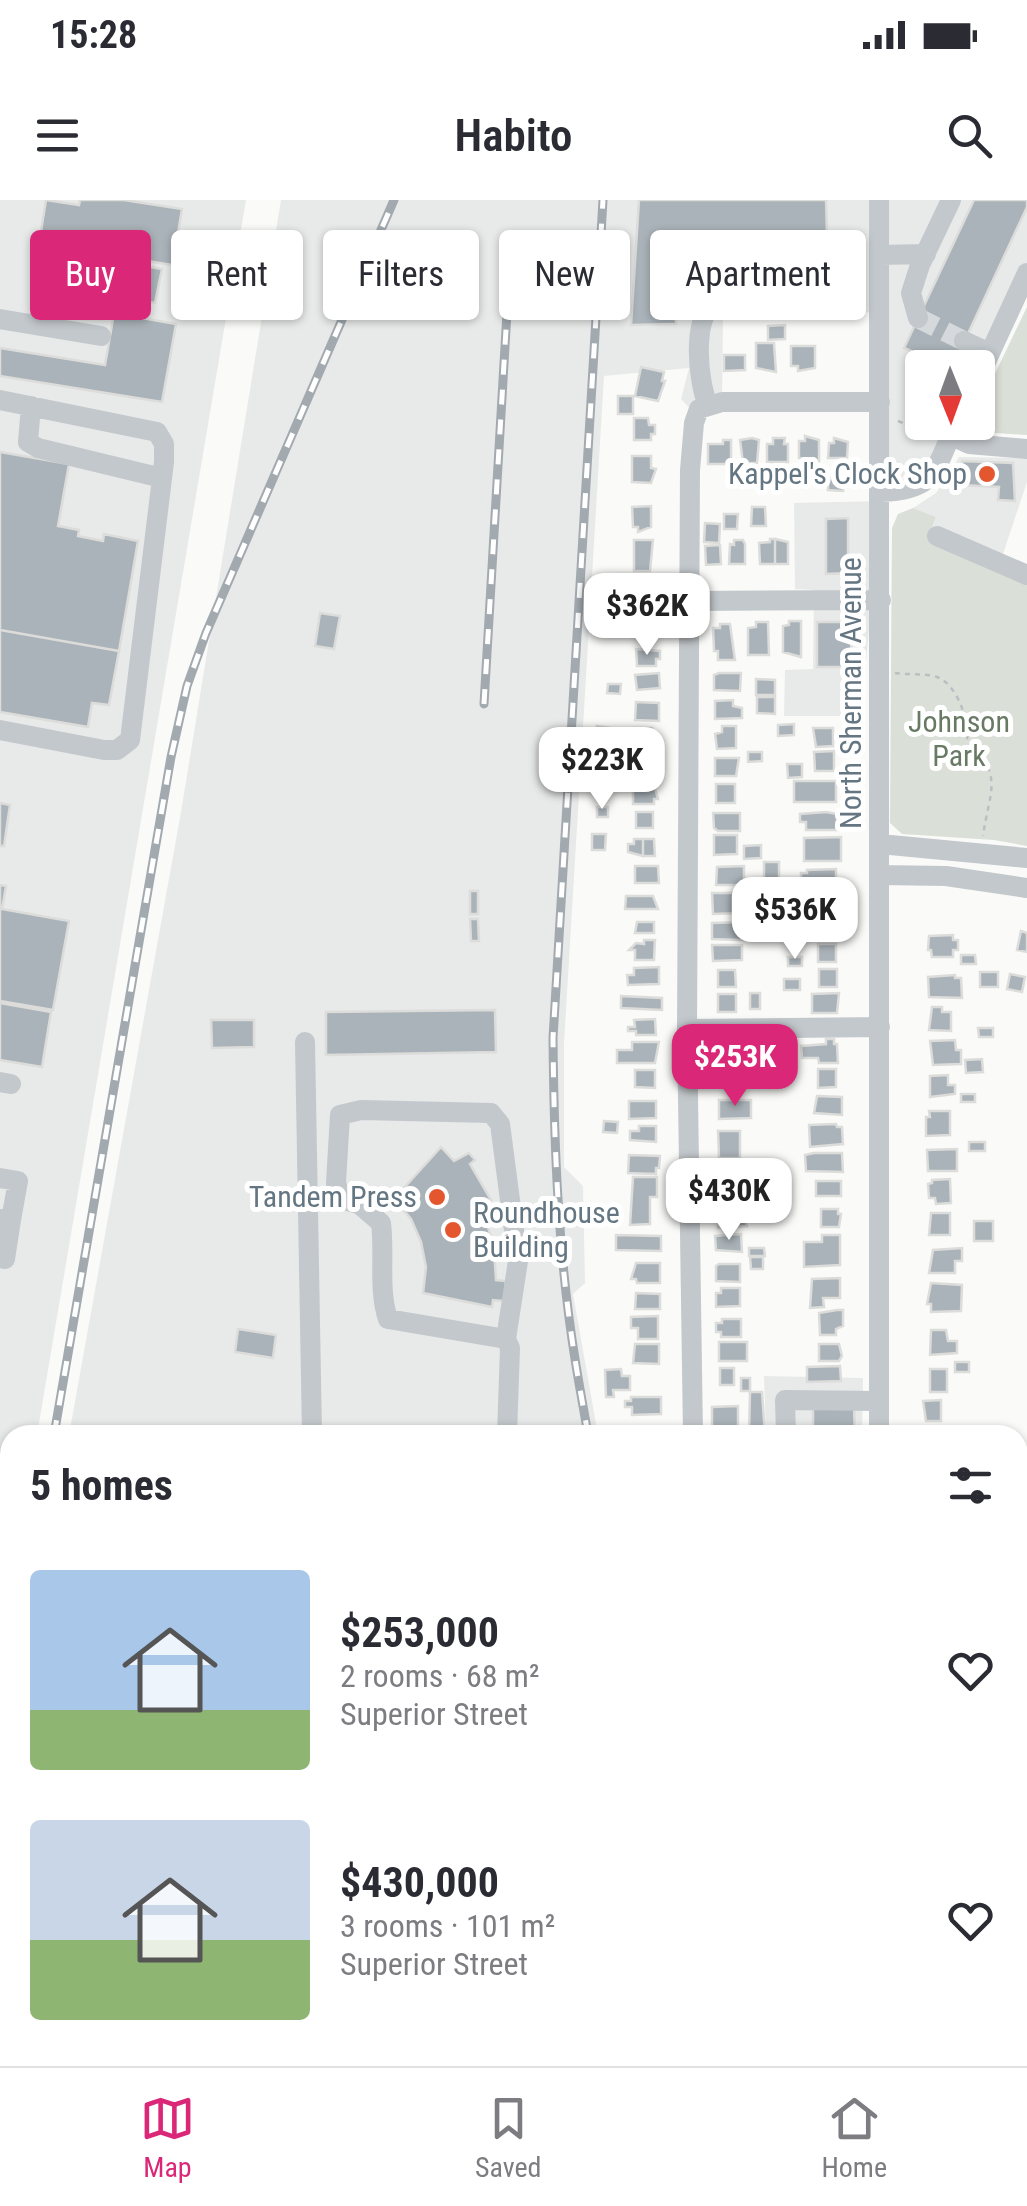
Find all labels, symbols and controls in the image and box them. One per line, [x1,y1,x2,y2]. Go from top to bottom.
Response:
text: 15:28 [50,13,137,57]
icon: menu [30,108,85,163]
icon: search [942,108,997,163]
text: Habito [455,109,572,162]
chip: Buy [30,230,151,320]
chip: Rent [171,230,303,320]
chip: Filters [323,230,479,320]
chip: New [499,230,630,320]
chip: Apartment [650,230,866,320]
north arrow [905,350,995,440]
map controls [905,350,995,440]
place label: Kappel's Clock Shop [728,456,967,491]
marker: Kappel's Clock Shop [976,463,998,485]
street label: North Sherman Avenue [833,557,868,829]
pin: $362K [577,573,717,658]
text: $362K [606,586,688,624]
park label: Johnson Park [908,704,1010,773]
pin: $223K [532,727,672,812]
text: $223K [561,740,643,778]
pin: $536K [725,877,865,962]
text: $536K [754,890,836,928]
pin: $253K [665,1024,805,1109]
text: $253K [694,1037,776,1075]
pin: $430K [659,1158,799,1243]
text: $430K [688,1171,770,1209]
place label: Tandem Press [249,1179,417,1214]
marker: Tandem Press [426,1186,448,1208]
place label: Roundhouse Building [473,1195,620,1264]
marker: Roundhouse Building [442,1219,464,1241]
icon: filters [943,1458,998,1513]
text: 5 homes [30,1461,173,1510]
text: $253,000 [340,1608,499,1657]
icon: home [110,1610,230,1730]
icon: heart [943,1643,998,1698]
text: 2 rooms · 68 m² [340,1657,539,1695]
text: Superior Street [340,1695,528,1733]
text: $430,000 [340,1858,499,1907]
icon: home [110,1860,230,1980]
icon: heart [943,1893,998,1948]
text: 3 rooms · 101 m² [340,1907,555,1945]
text: Superior Street [340,1945,528,1983]
tab: Map [140,2091,195,2184]
tab: Saved [475,2091,541,2184]
tab: Home [821,2091,887,2184]

